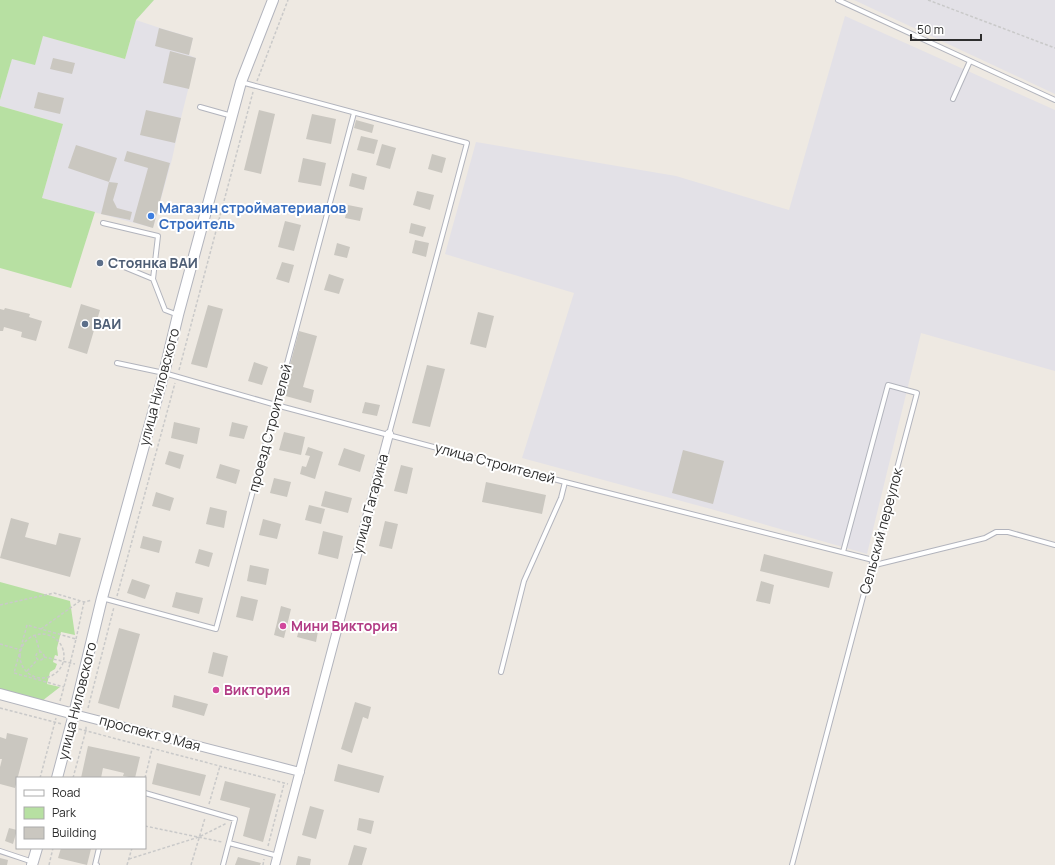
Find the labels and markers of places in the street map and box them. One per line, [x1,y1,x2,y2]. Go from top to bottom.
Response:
place label: Магазин стройматериалов Строитель [159,198,347,233]
marker: Магазин стройматериалов Строитель [146,211,156,221]
place label: Стоянка ВАИ [108,253,198,272]
marker: Стоянка ВАИ [95,258,105,268]
place label: ВАИ [93,314,121,333]
marker: ВАИ [80,319,90,329]
place label: Мини Виктория [291,616,398,635]
marker: Мини Виктория [278,621,288,631]
place label: Виктория [224,680,290,699]
marker: Виктория [211,685,221,695]

